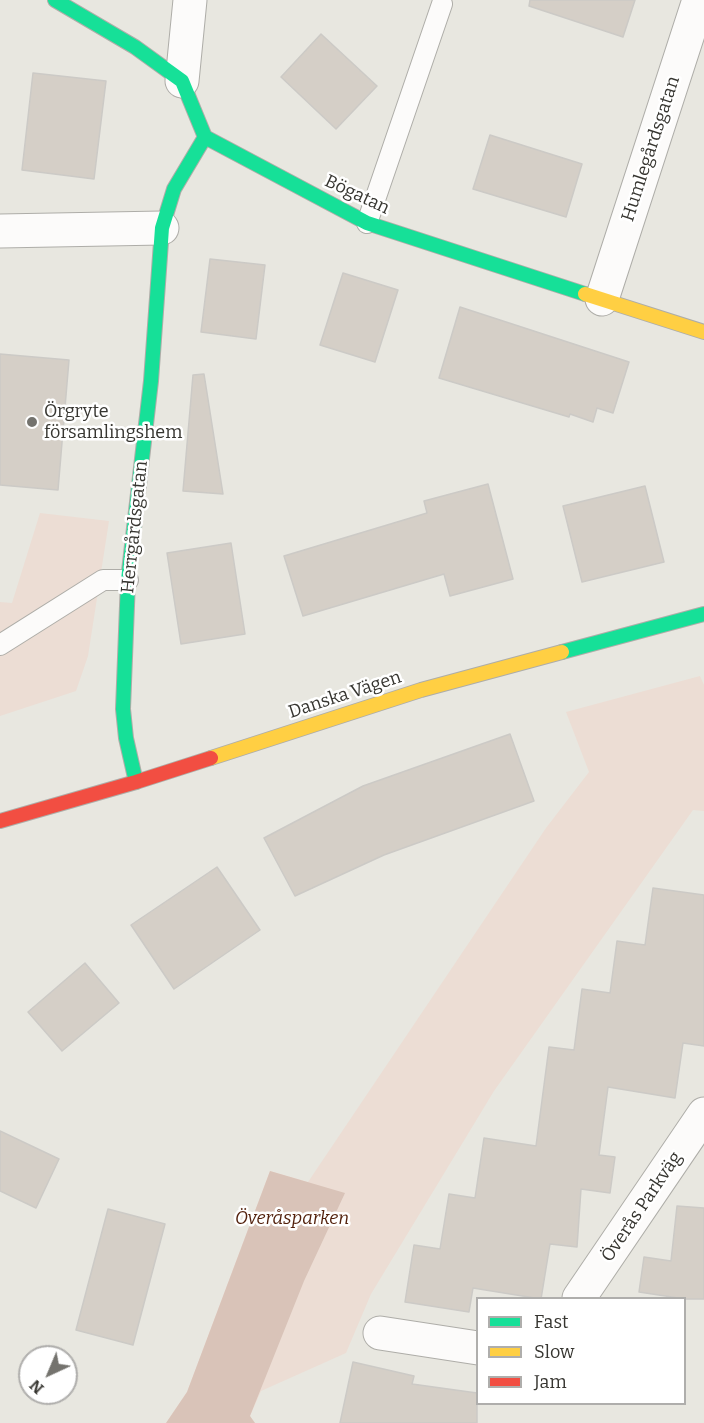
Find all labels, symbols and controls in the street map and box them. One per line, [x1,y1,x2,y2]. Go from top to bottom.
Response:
street label: Humlegårdsgatan [617,74,685,224]
street label: Bögatan [321,171,393,219]
place label: Örgryte församlingshem [44,401,182,444]
marker: Örgryte församlingshem [25,415,39,429]
street label: Herrgårdsgatan [117,460,153,594]
street label: Danska Vägen [286,667,404,723]
street label: Överås Parkväg [597,1148,687,1266]
park label: Överåsparken [235,1208,349,1230]
legend [476,1297,686,1405]
text: Fast [534,1311,569,1333]
text: Slow [534,1341,574,1363]
north arrow [18,1345,78,1405]
text: Jam [534,1371,567,1393]
text: N [25,1376,48,1398]

